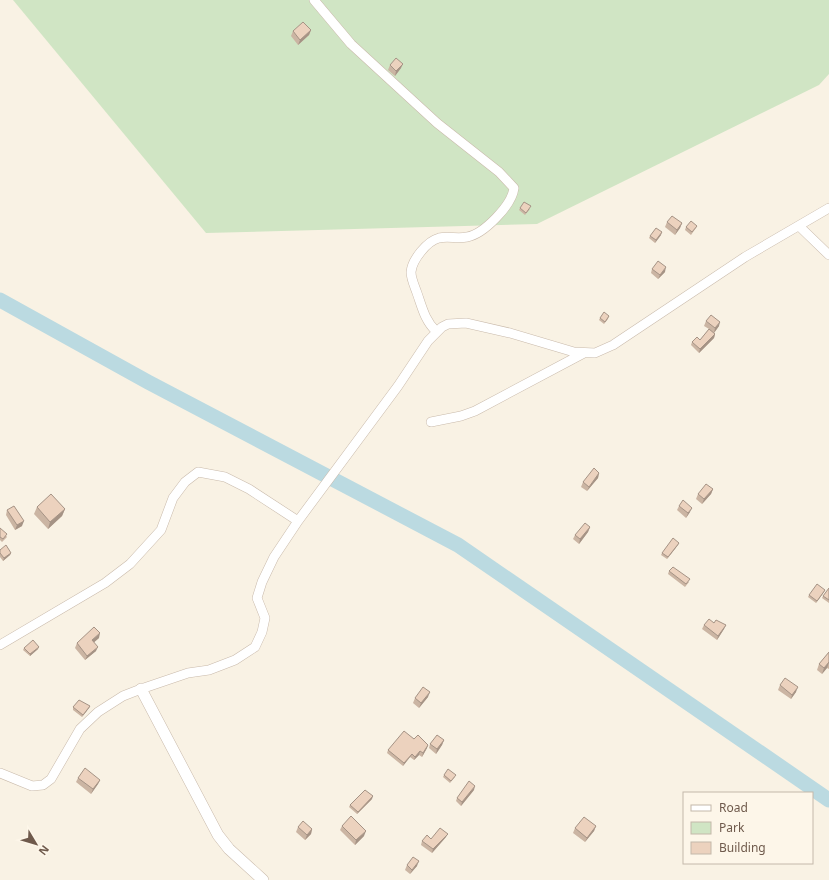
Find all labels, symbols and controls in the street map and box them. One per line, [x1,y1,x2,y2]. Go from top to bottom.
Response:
legend [683,792,813,864]
text: Road [719,799,748,816]
text: Park [719,819,745,836]
north arrow [16,824,56,864]
text: Building [719,839,766,856]
text: N [36,842,53,859]

